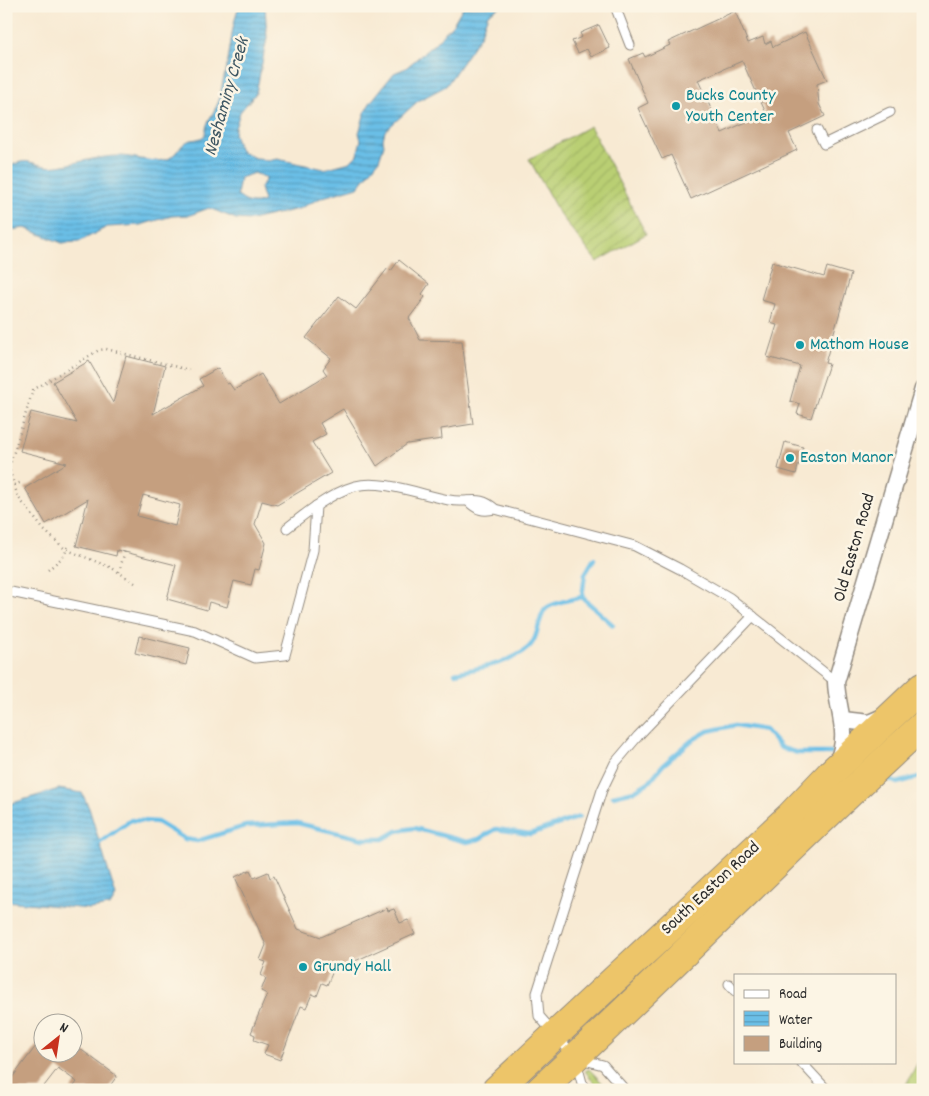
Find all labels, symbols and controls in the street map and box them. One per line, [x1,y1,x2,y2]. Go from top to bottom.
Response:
water label: Neshaminy Creek [198,33,258,159]
place label: Bucks County Youth Center [686,84,776,130]
marker: Bucks County Youth Center [670,100,682,112]
place label: Mathom House [810,333,909,358]
marker: Mathom House [794,339,806,351]
place label: Easton Manor [800,446,894,471]
marker: Easton Manor [784,452,796,464]
street label: Old Easton Road [828,491,882,605]
street label: South Easton Road [656,836,766,942]
place label: Grundy Hall [313,955,392,980]
marker: Grundy Hall [297,961,309,973]
legend [734,974,896,1064]
text: Road [779,984,807,1006]
text: Water [779,1010,813,1032]
north arrow [32,1014,82,1064]
text: N [56,1018,72,1039]
text: Building [779,1034,822,1056]

